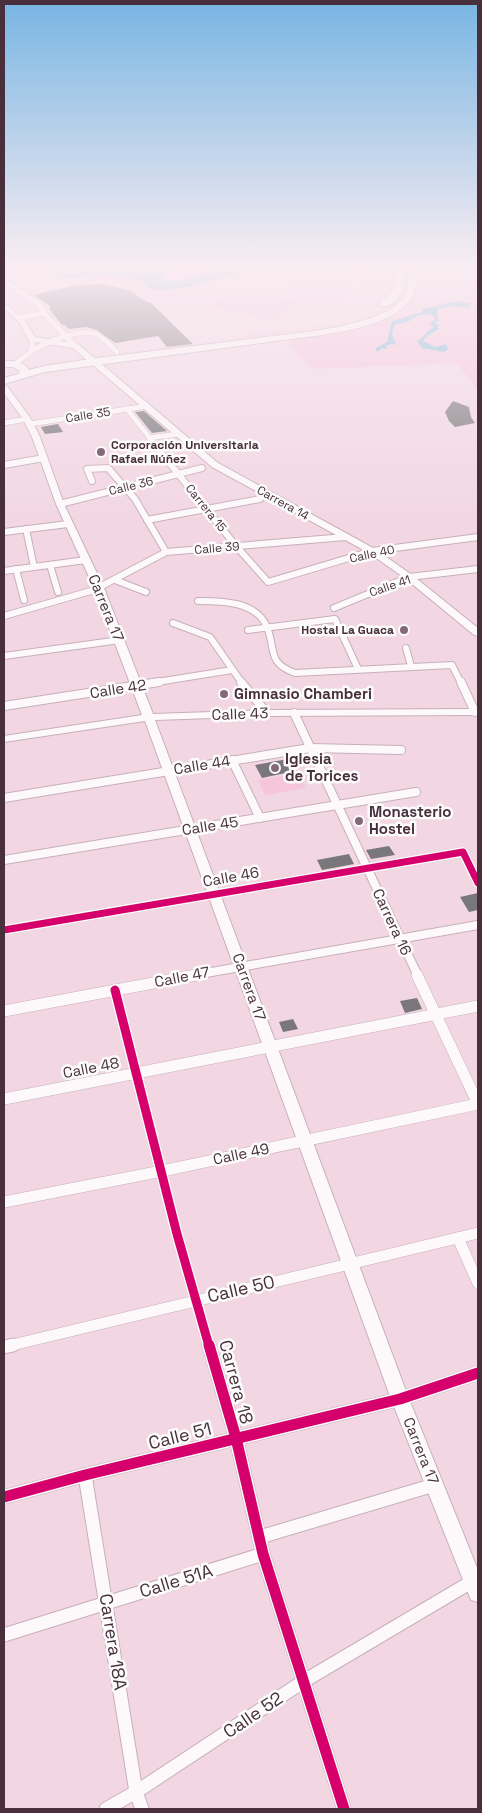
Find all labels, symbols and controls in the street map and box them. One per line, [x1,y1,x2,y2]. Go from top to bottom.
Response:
street label: Calle 35 [64,404,112,426]
place label: Corporación Universitaria Rafael Núñez [111,437,259,467]
marker: Corporación Universitaria Rafael Núñez [95,446,107,458]
street label: Calle 36 [107,473,155,499]
street label: Carrera 15 [182,481,230,535]
street label: Carrera 14 [254,482,312,524]
street label: Calle 39 [194,538,240,558]
street label: Calle 40 [348,541,396,567]
street label: Carrera 17 [84,571,129,644]
street label: Calle 41 [367,571,413,601]
place label: Hostal La Guaca [301,622,394,638]
marker: Hostal La Guaca [398,624,410,636]
street label: Calle 42 [88,675,147,702]
place label: Gimnasio Chamberi [234,684,372,703]
marker: Gimnasio Chamberi [218,688,230,700]
street label: Calle 43 [211,703,269,724]
place label: Iglesia de Torices [285,749,359,785]
street label: Calle 44 [172,751,232,778]
marker: Iglesia de Torices [269,762,281,774]
place label: Monasterio Hostel [369,802,451,838]
street label: Calle 45 [180,812,239,839]
marker: Monasterio Hostel [353,815,365,827]
street label: Calle 46 [201,862,261,891]
street label: Carrera 16 [369,885,416,958]
street label: Carrera 17 [228,950,271,1023]
street label: Calle 47 [153,962,211,991]
street label: Calle 48 [61,1053,121,1082]
street label: Calle 49 [211,1138,271,1169]
street label: Calle 50 [205,1270,277,1307]
street label: Carrera 18 [214,1337,259,1426]
street label: Carrera 17 [399,1414,444,1487]
street label: Calle 51 [146,1417,214,1454]
street label: Calle 51A [136,1559,215,1603]
street label: Carrera 18A [95,1592,132,1692]
street label: Calle 52 [218,1686,287,1743]

